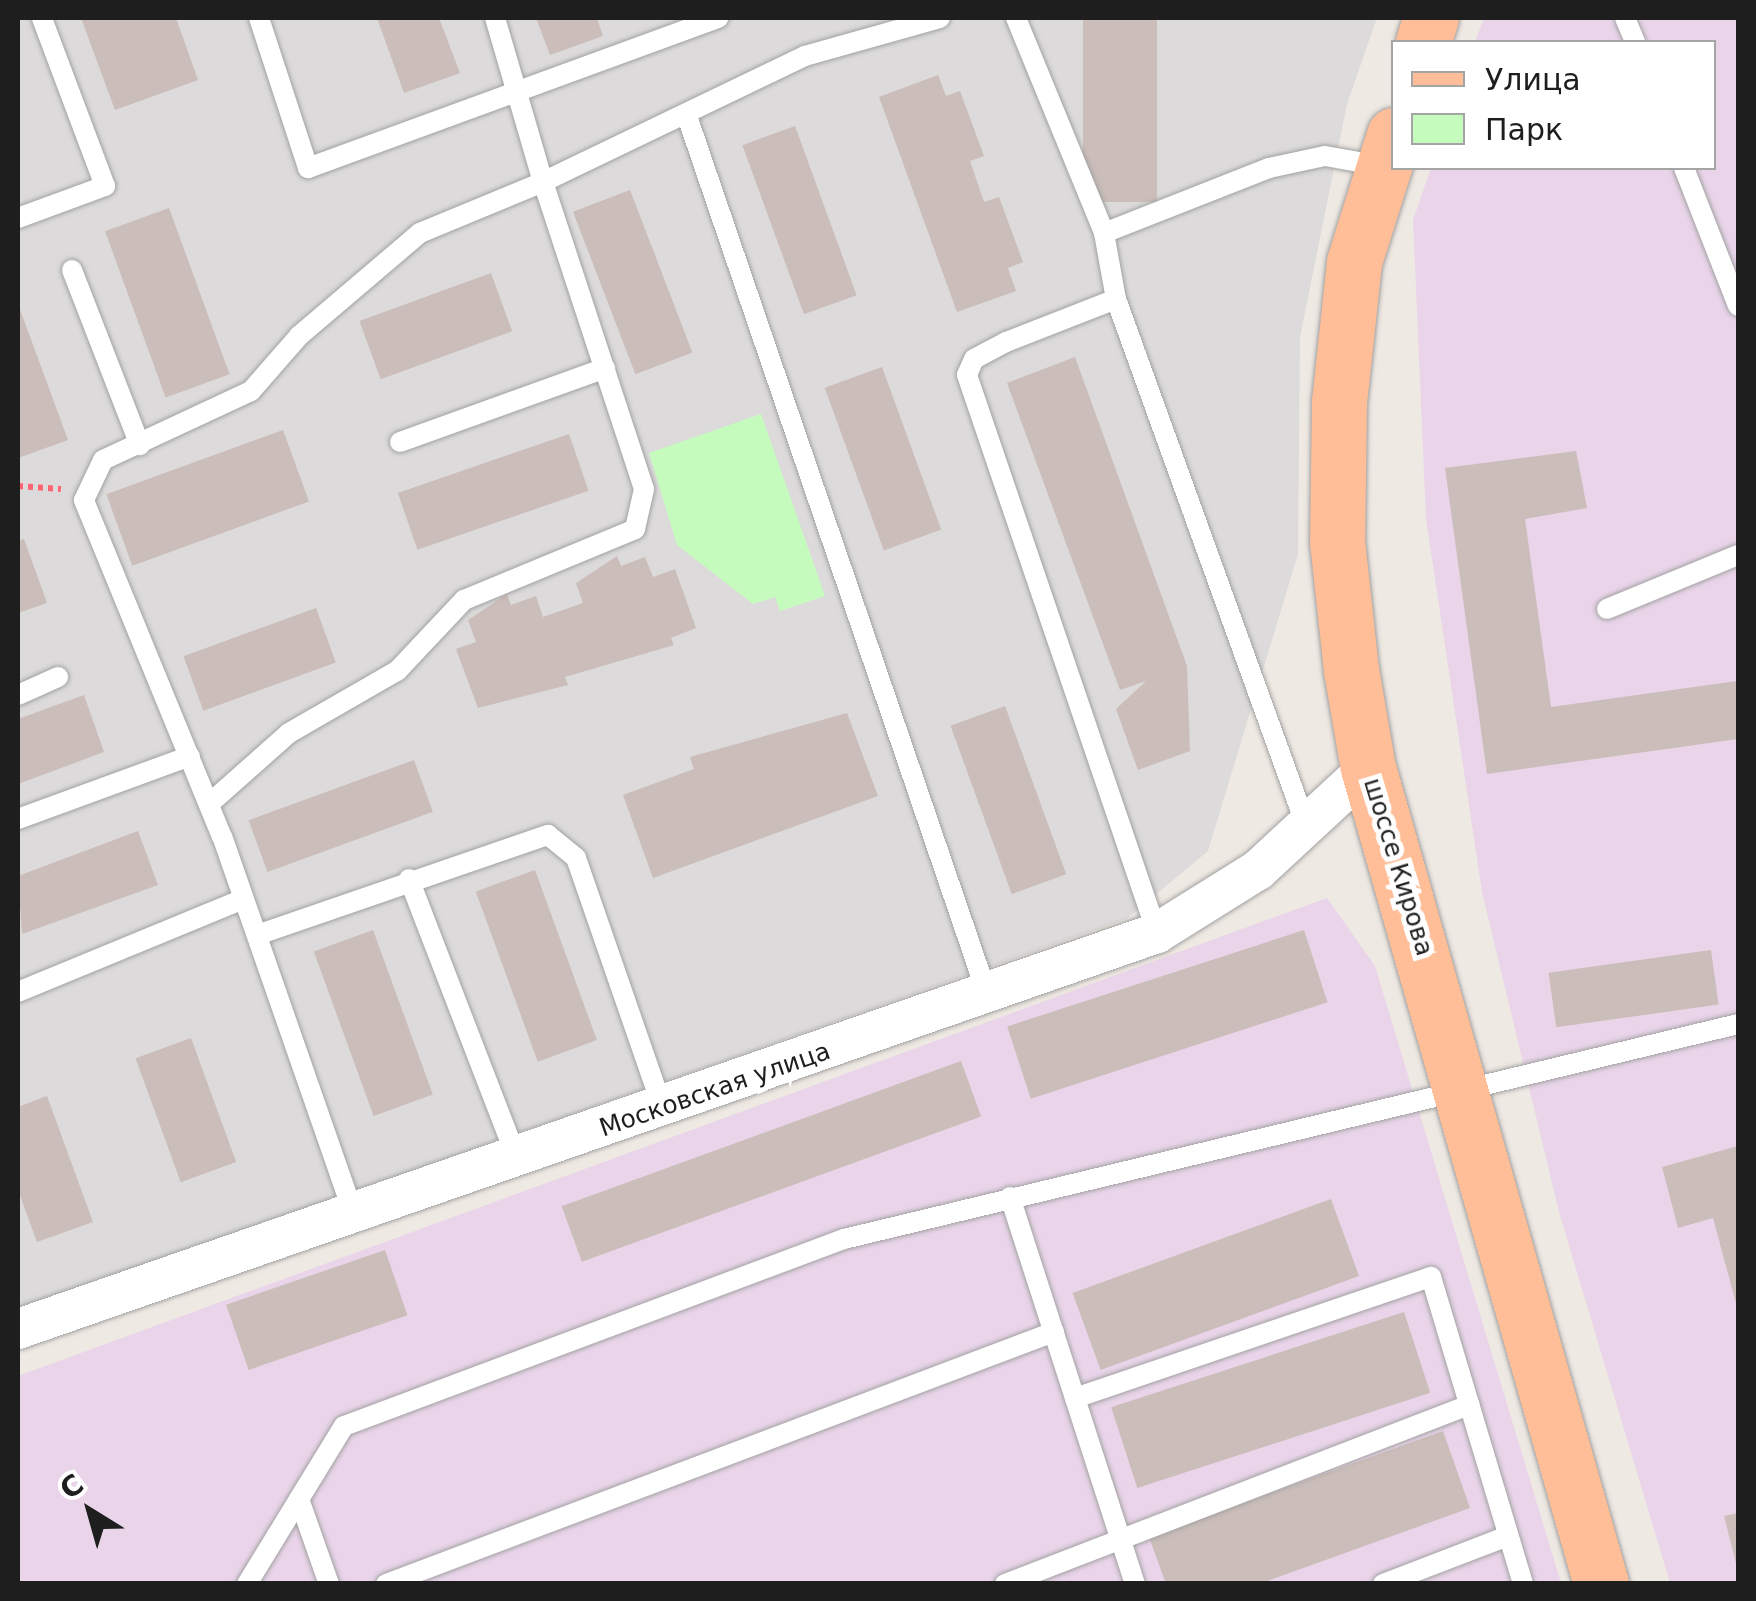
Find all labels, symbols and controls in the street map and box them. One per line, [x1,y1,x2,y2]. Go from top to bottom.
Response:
legend [1391,40,1716,170]
text: Улица [1485,62,1581,97]
text: Парк [1485,112,1563,147]
street label: шоссе Кирова [1357,775,1439,959]
street label: Московская улица [596,1036,834,1144]
north arrow [40,1461,140,1561]
text: С [54,1467,90,1506]

